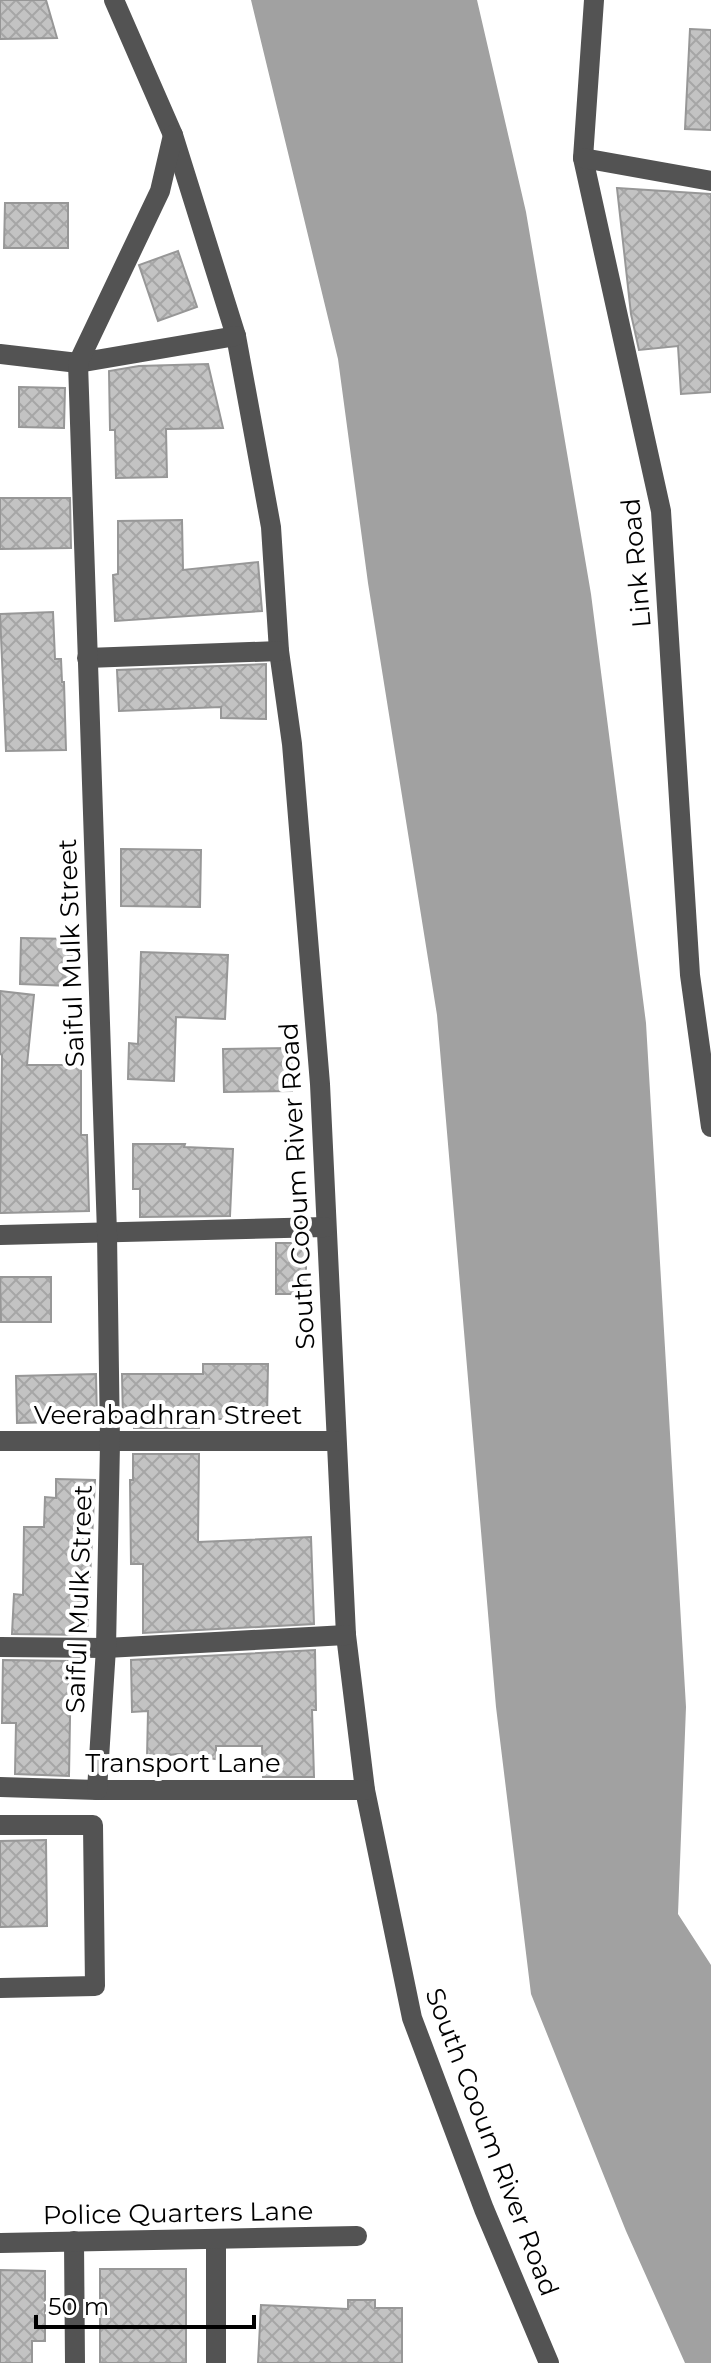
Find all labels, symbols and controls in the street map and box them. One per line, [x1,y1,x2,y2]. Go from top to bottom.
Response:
street label: Link Road [614,497,658,629]
street label: Saiful Mulk Street [51,838,91,1068]
street label: South Cooum River Road [272,1022,322,1350]
street label: Veerabadhran Street [34,1399,302,1431]
street label: Saiful Mulk Street [59,1484,99,1714]
street label: Transport Lane [85,1747,281,1779]
street label: South Cooum River Road [418,1983,566,2301]
street label: Police Quarters Lane [42,2195,314,2231]
scale bar [36,2279,254,2329]
text: 50 m [48,2292,109,2321]

